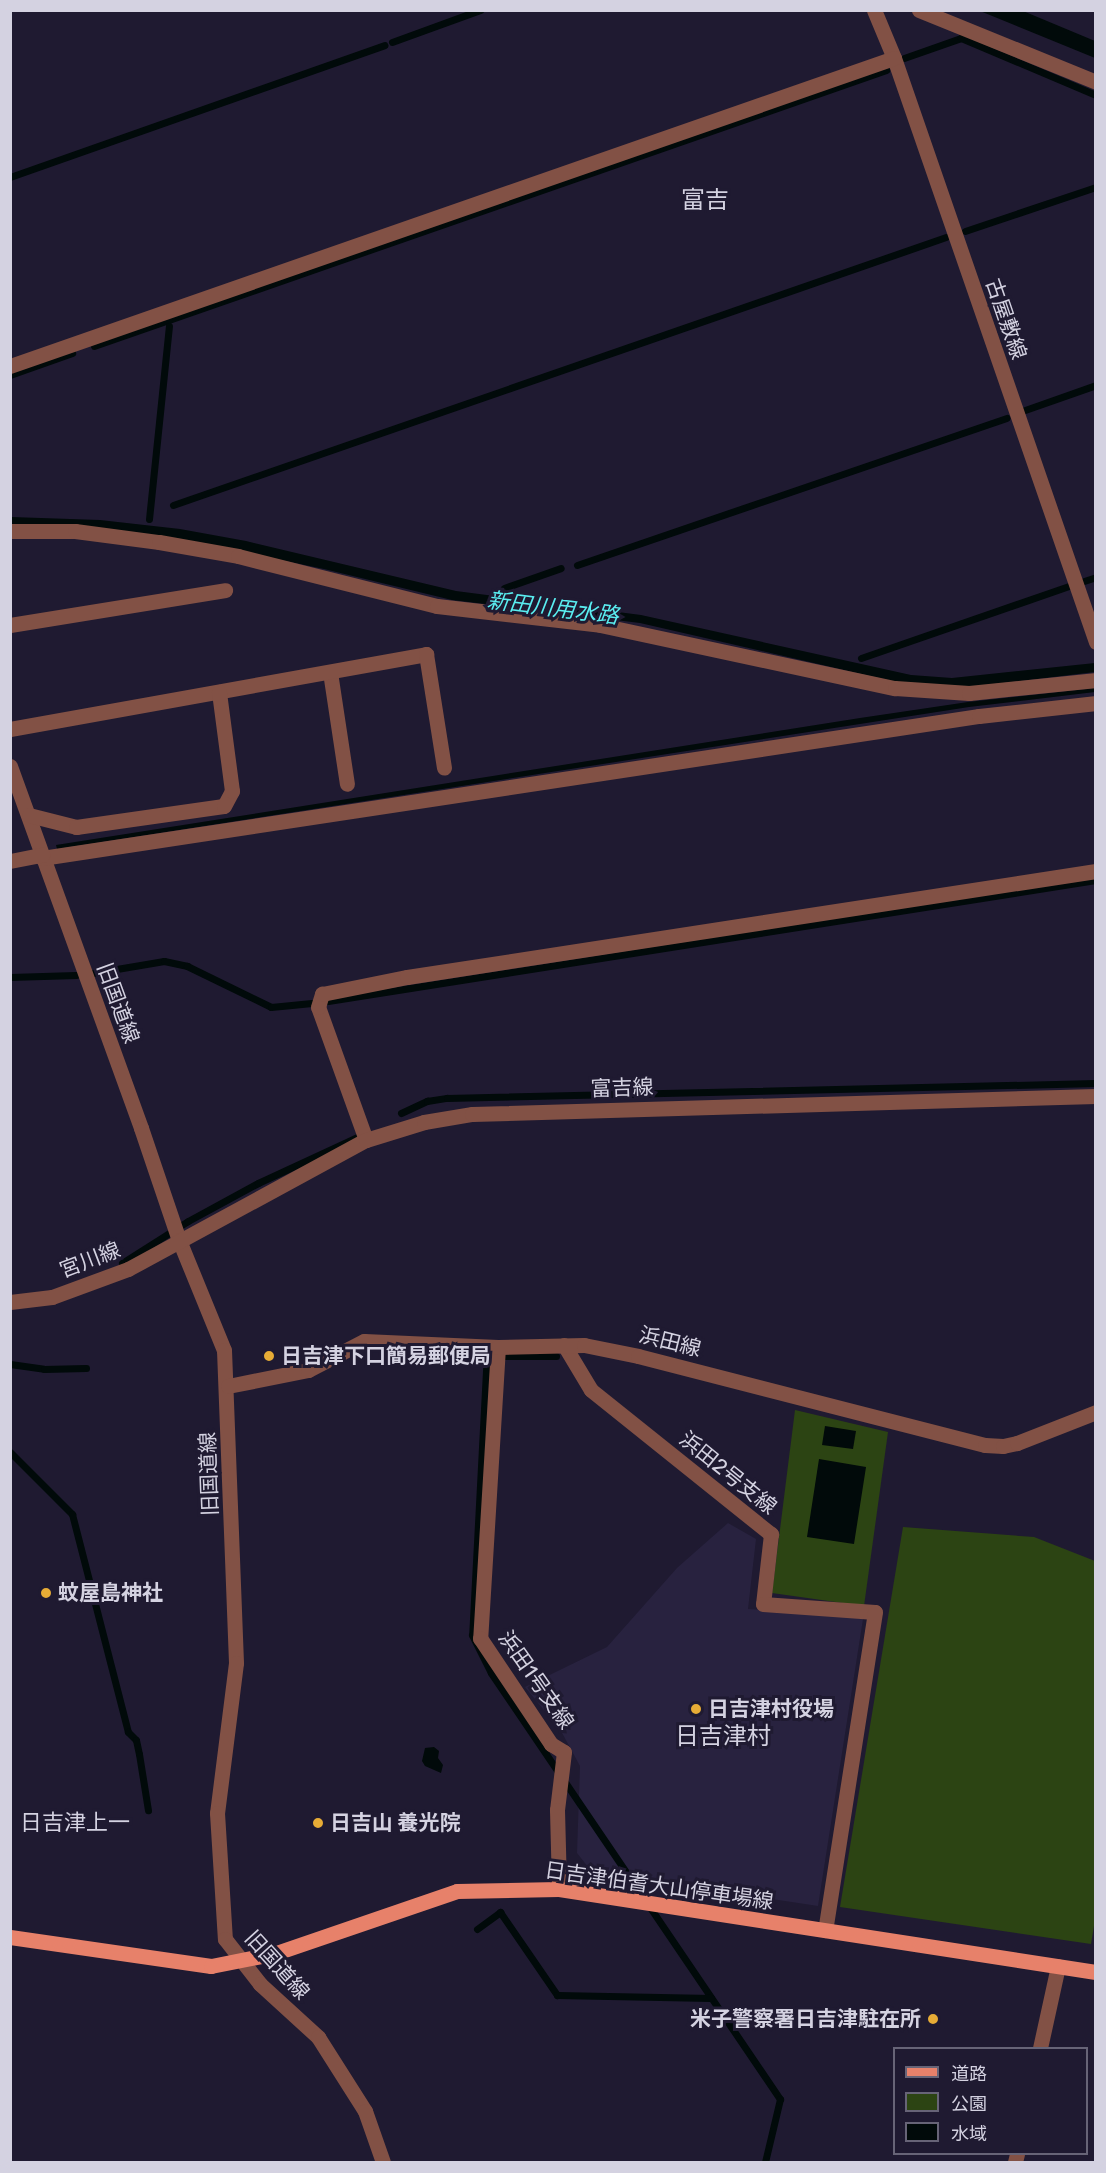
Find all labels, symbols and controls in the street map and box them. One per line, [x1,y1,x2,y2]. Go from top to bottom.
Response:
district label: 富吉 [681,187,729,215]
street label: 古屋敷線 [980,275,1032,363]
water label: 新田川用水路 [486,587,620,629]
street label: 旧国道線 [92,959,144,1047]
street label: 富吉線 [590,1074,654,1102]
street label: 宮川線 [56,1237,124,1283]
street label: 浜田線 [636,1322,704,1362]
place label: 日吉津下口簡易郵便局 [281,1343,491,1369]
marker: 日吉津下口簡易郵便局 [262,1349,276,1363]
street label: 浜田2号支線 [674,1426,782,1520]
street label: 旧国道線 [195,1432,223,1516]
place label: 蚊屋島神社 [58,1580,163,1606]
marker: 蚊屋島神社 [39,1586,53,1600]
street label: 浜田1号支線 [493,1626,579,1734]
place label: 日吉津村役場 [708,1696,834,1722]
marker: 日吉津村役場 [689,1702,703,1716]
district label: 日吉津村 [675,1723,771,1751]
district label: 日吉津上一 [20,1810,130,1836]
place label: 日吉山 養光院 [330,1810,460,1836]
marker: 日吉山 養光院 [311,1816,325,1830]
street label: 日吉津伯耆大山停車場線 [543,1857,775,1915]
street label: 旧国道線 [240,1925,314,2005]
place label: 米子警察署日吉津駐在所 [690,2006,921,2032]
marker: 米子警察署日吉津駐在所 [926,2012,940,2026]
legend [893,2047,1088,2155]
text: 道路 [951,2063,987,2085]
text: 公園 [951,2093,987,2115]
text: 水域 [951,2123,987,2145]

